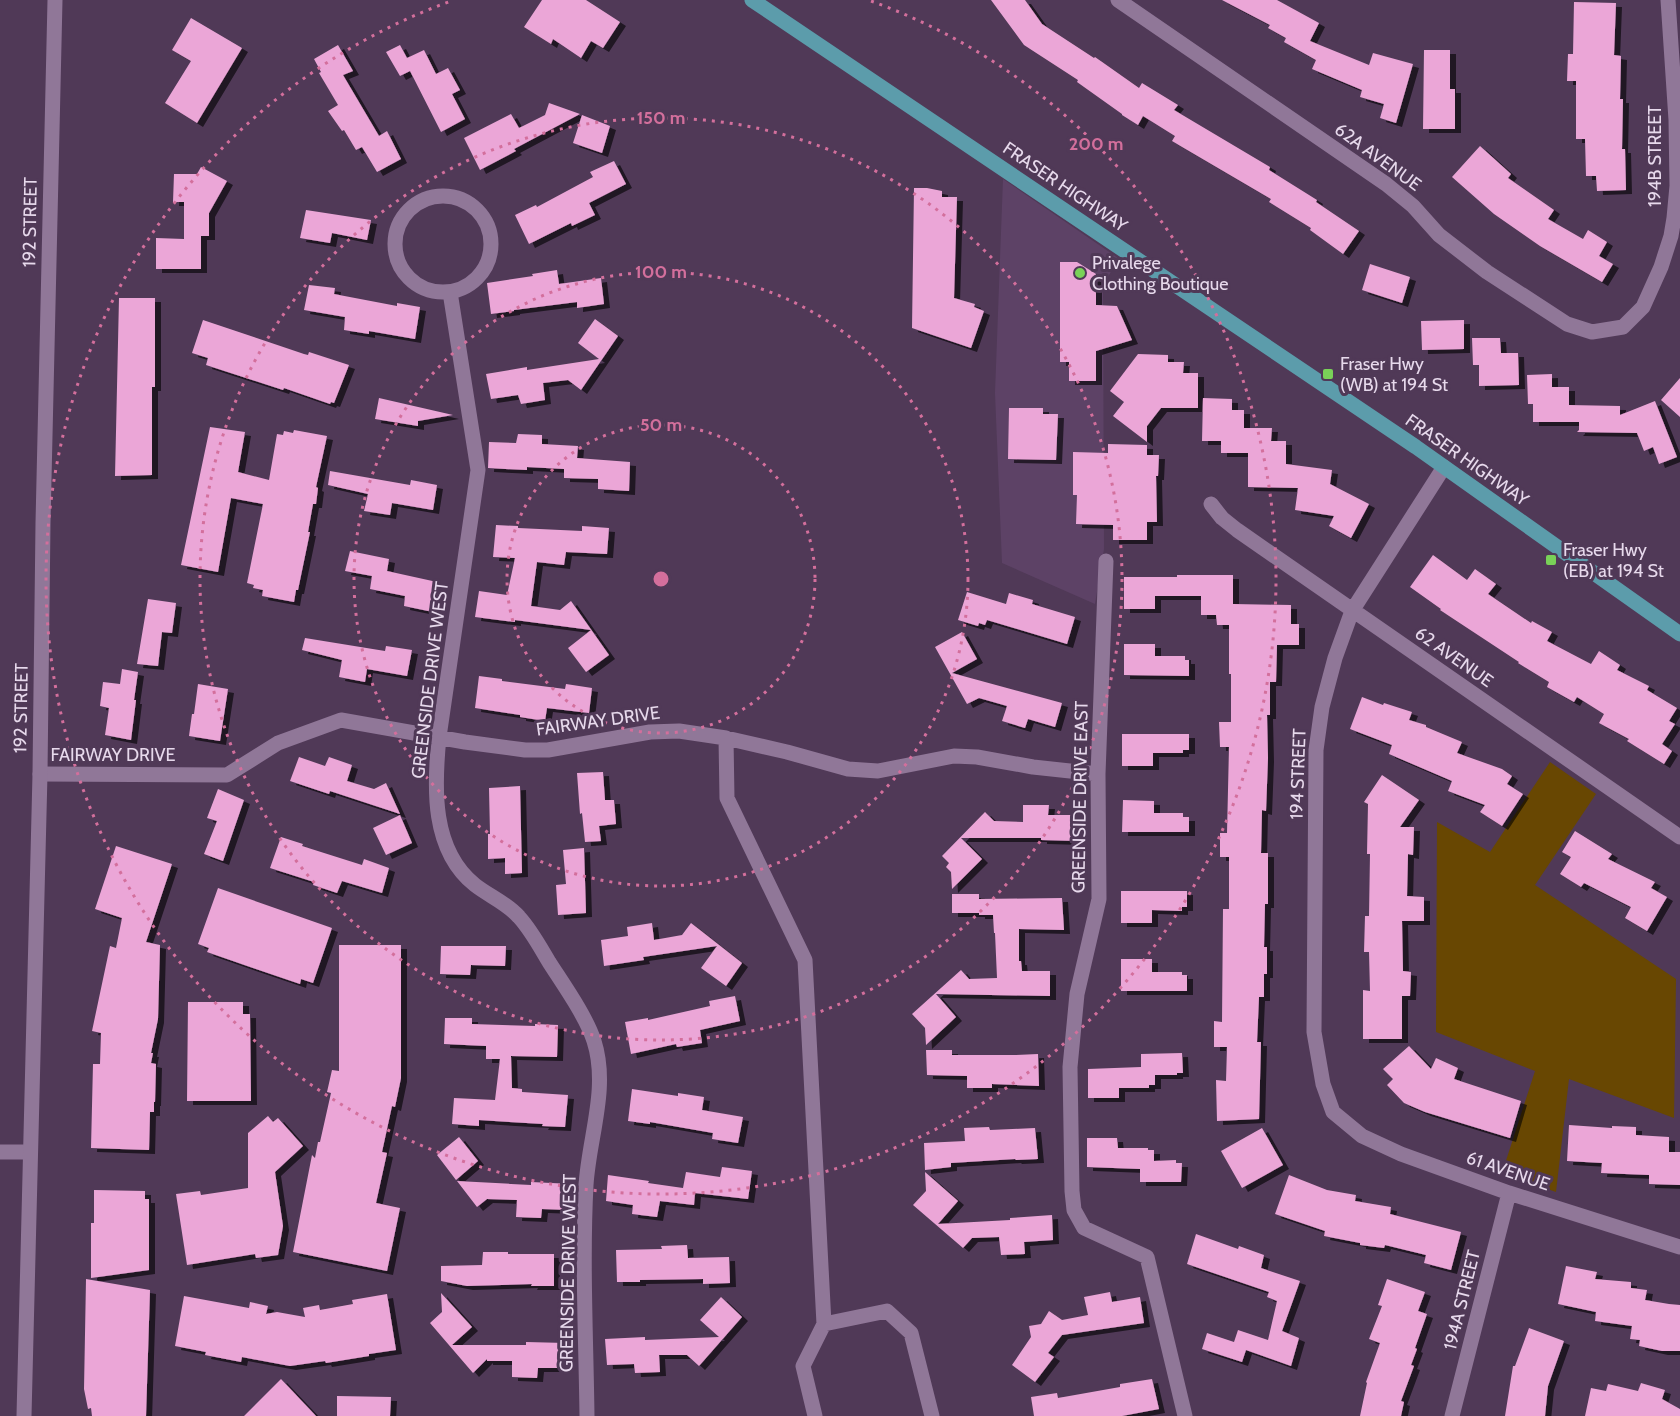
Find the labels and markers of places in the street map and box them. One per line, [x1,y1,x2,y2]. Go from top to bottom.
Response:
place label: Privalege Clothing Boutique [1092,252,1228,295]
marker: Privalege Clothing Boutique [1073,266,1087,280]
place label: Fraser Hwy (WB) at 194 St [1340,353,1448,396]
marker: Fraser Hwy (WB) at 194 St [1321,367,1335,381]
place label: Fraser Hwy (EB) at 194 St [1563,539,1664,582]
marker: Fraser Hwy (EB) at 194 St [1544,553,1558,567]
centre of rings [651,569,671,589]

